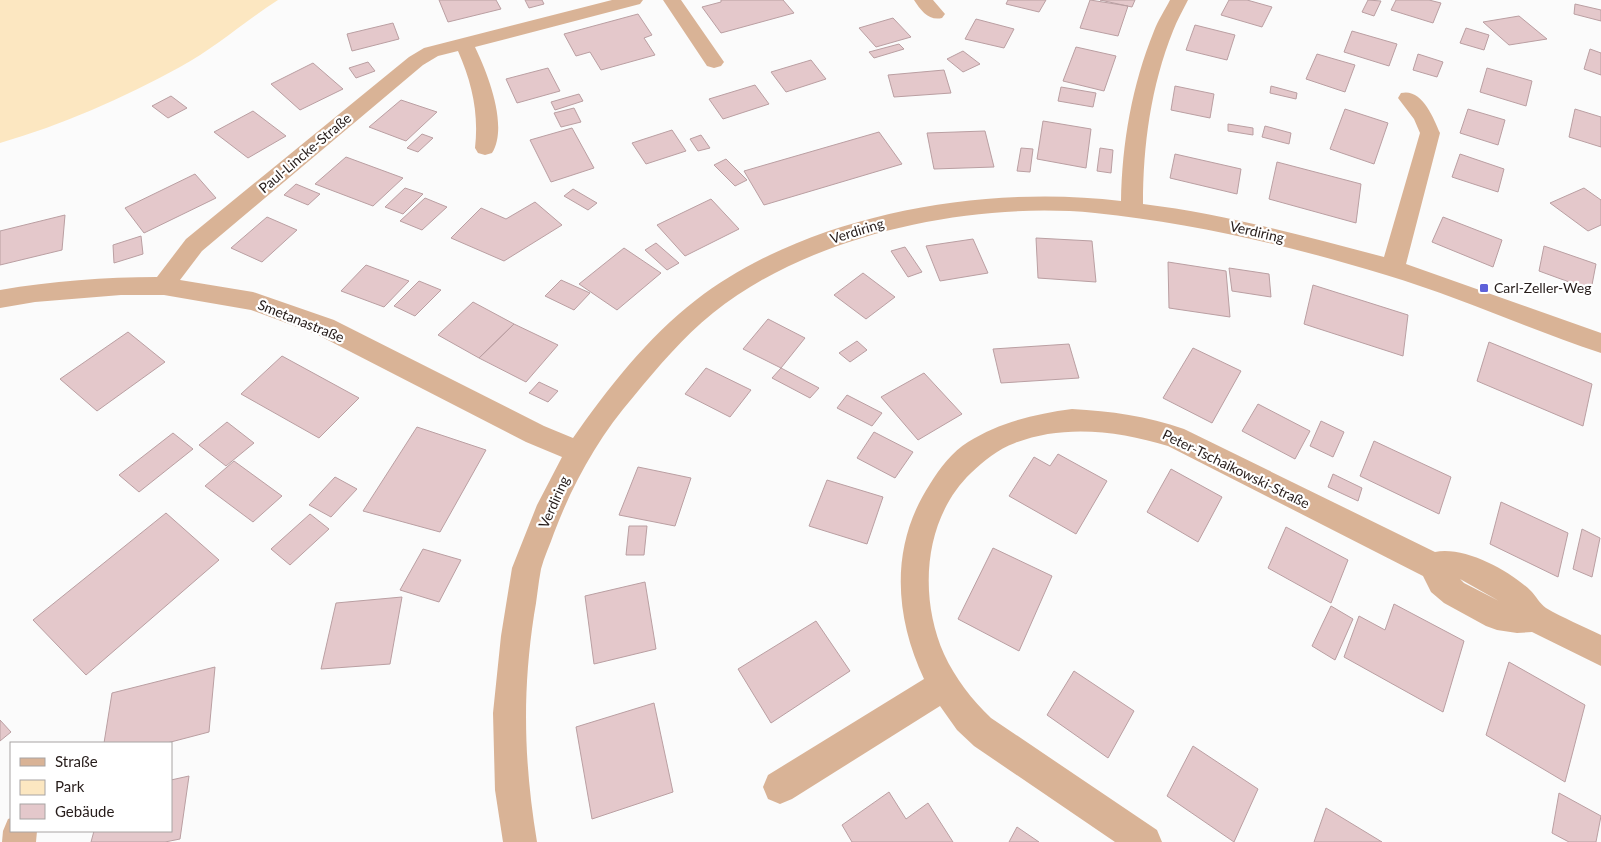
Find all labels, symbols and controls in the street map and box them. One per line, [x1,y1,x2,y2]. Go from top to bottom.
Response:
street label: Paul-Lincke-Straße [255,109,354,196]
street label: Verdiring [828,214,886,247]
street label: Verdiring [1228,217,1286,246]
place label: Carl-Zeller-Weg [1494,279,1591,296]
marker: Carl-Zeller-Weg [1478,282,1490,294]
street label: Smetanastraße [256,295,347,346]
street label: Peter-Tschaikowski-Straße [1160,426,1312,512]
street label: Verdiring [535,473,573,531]
legend [10,742,172,832]
text: Straße [55,752,98,770]
text: Park [55,777,85,795]
text: Gebäude [55,802,114,820]

